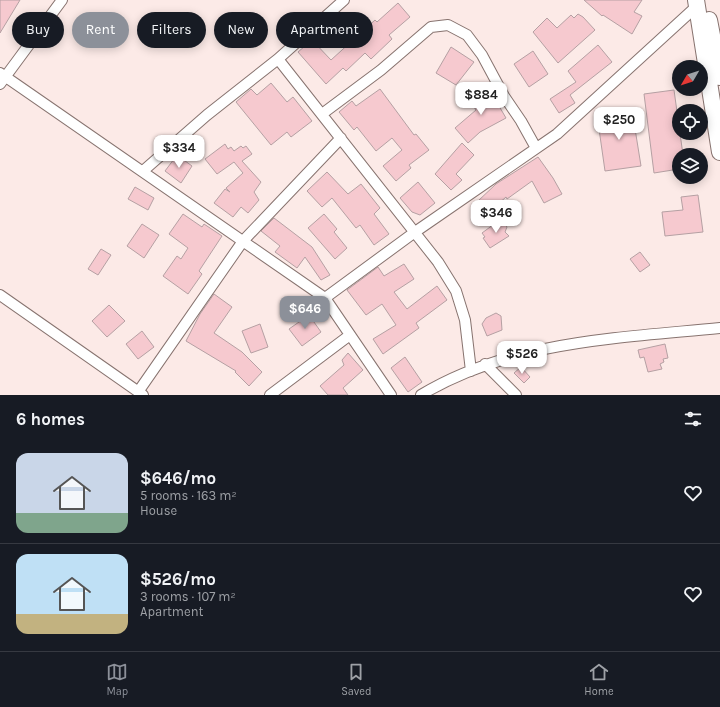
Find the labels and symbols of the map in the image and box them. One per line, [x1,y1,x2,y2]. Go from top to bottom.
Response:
north arrow [672,60,708,96]
pin: $884 [457,82,505,116]
pin: $250 [595,107,643,141]
pin: $334 [155,135,203,169]
pin: $346 [472,200,520,234]
pin: $646 [281,296,329,330]
pin: $526 [498,341,546,375]

